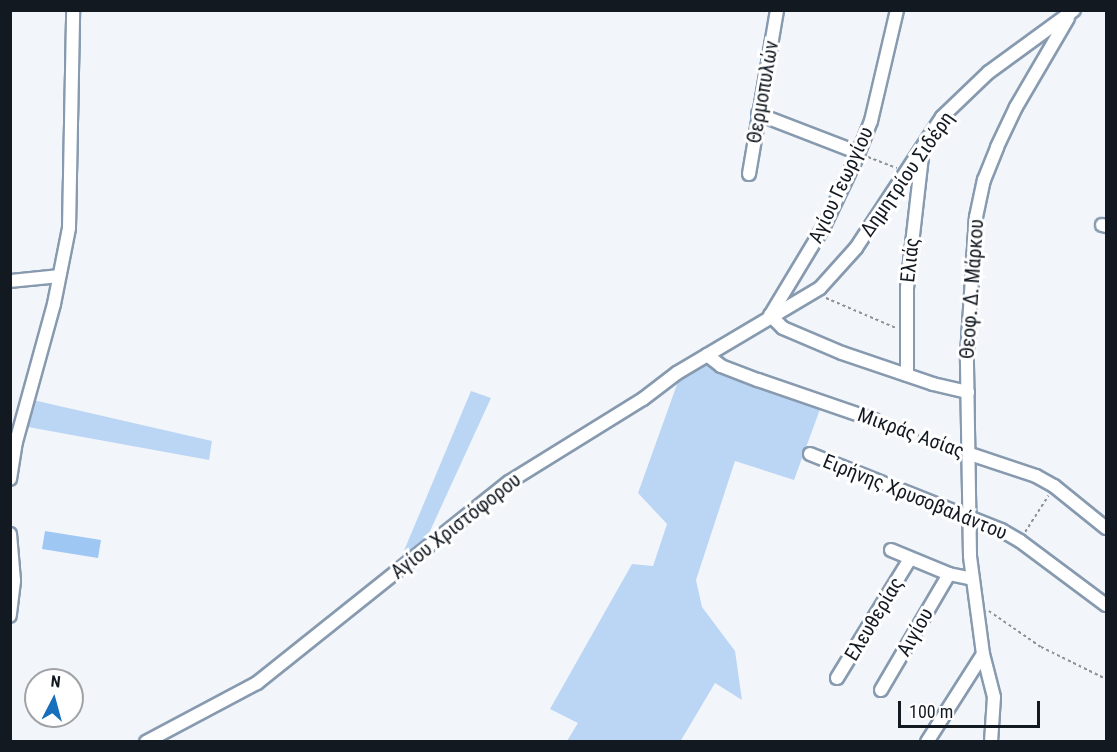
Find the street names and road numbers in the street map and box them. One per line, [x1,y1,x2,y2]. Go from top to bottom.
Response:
street label: Θερμοπυλών [742,39,784,145]
street label: Δημητρίου Σιδέρη [855,107,959,241]
street label: Αγίου Γεωργίου [804,123,878,247]
street label: Θεοφ. Δ. Μάρκου [955,218,989,360]
street label: Ελιάς [896,236,924,284]
street label: Μικράς Ασίας [854,403,968,463]
street label: Ειρήνης Χρυσοβαλάντου [819,449,1011,545]
street label: Αγίου Χριστόφορου [386,468,526,584]
street label: Ελευθερίας [840,573,908,665]
street label: Αιγίου [892,604,938,660]

